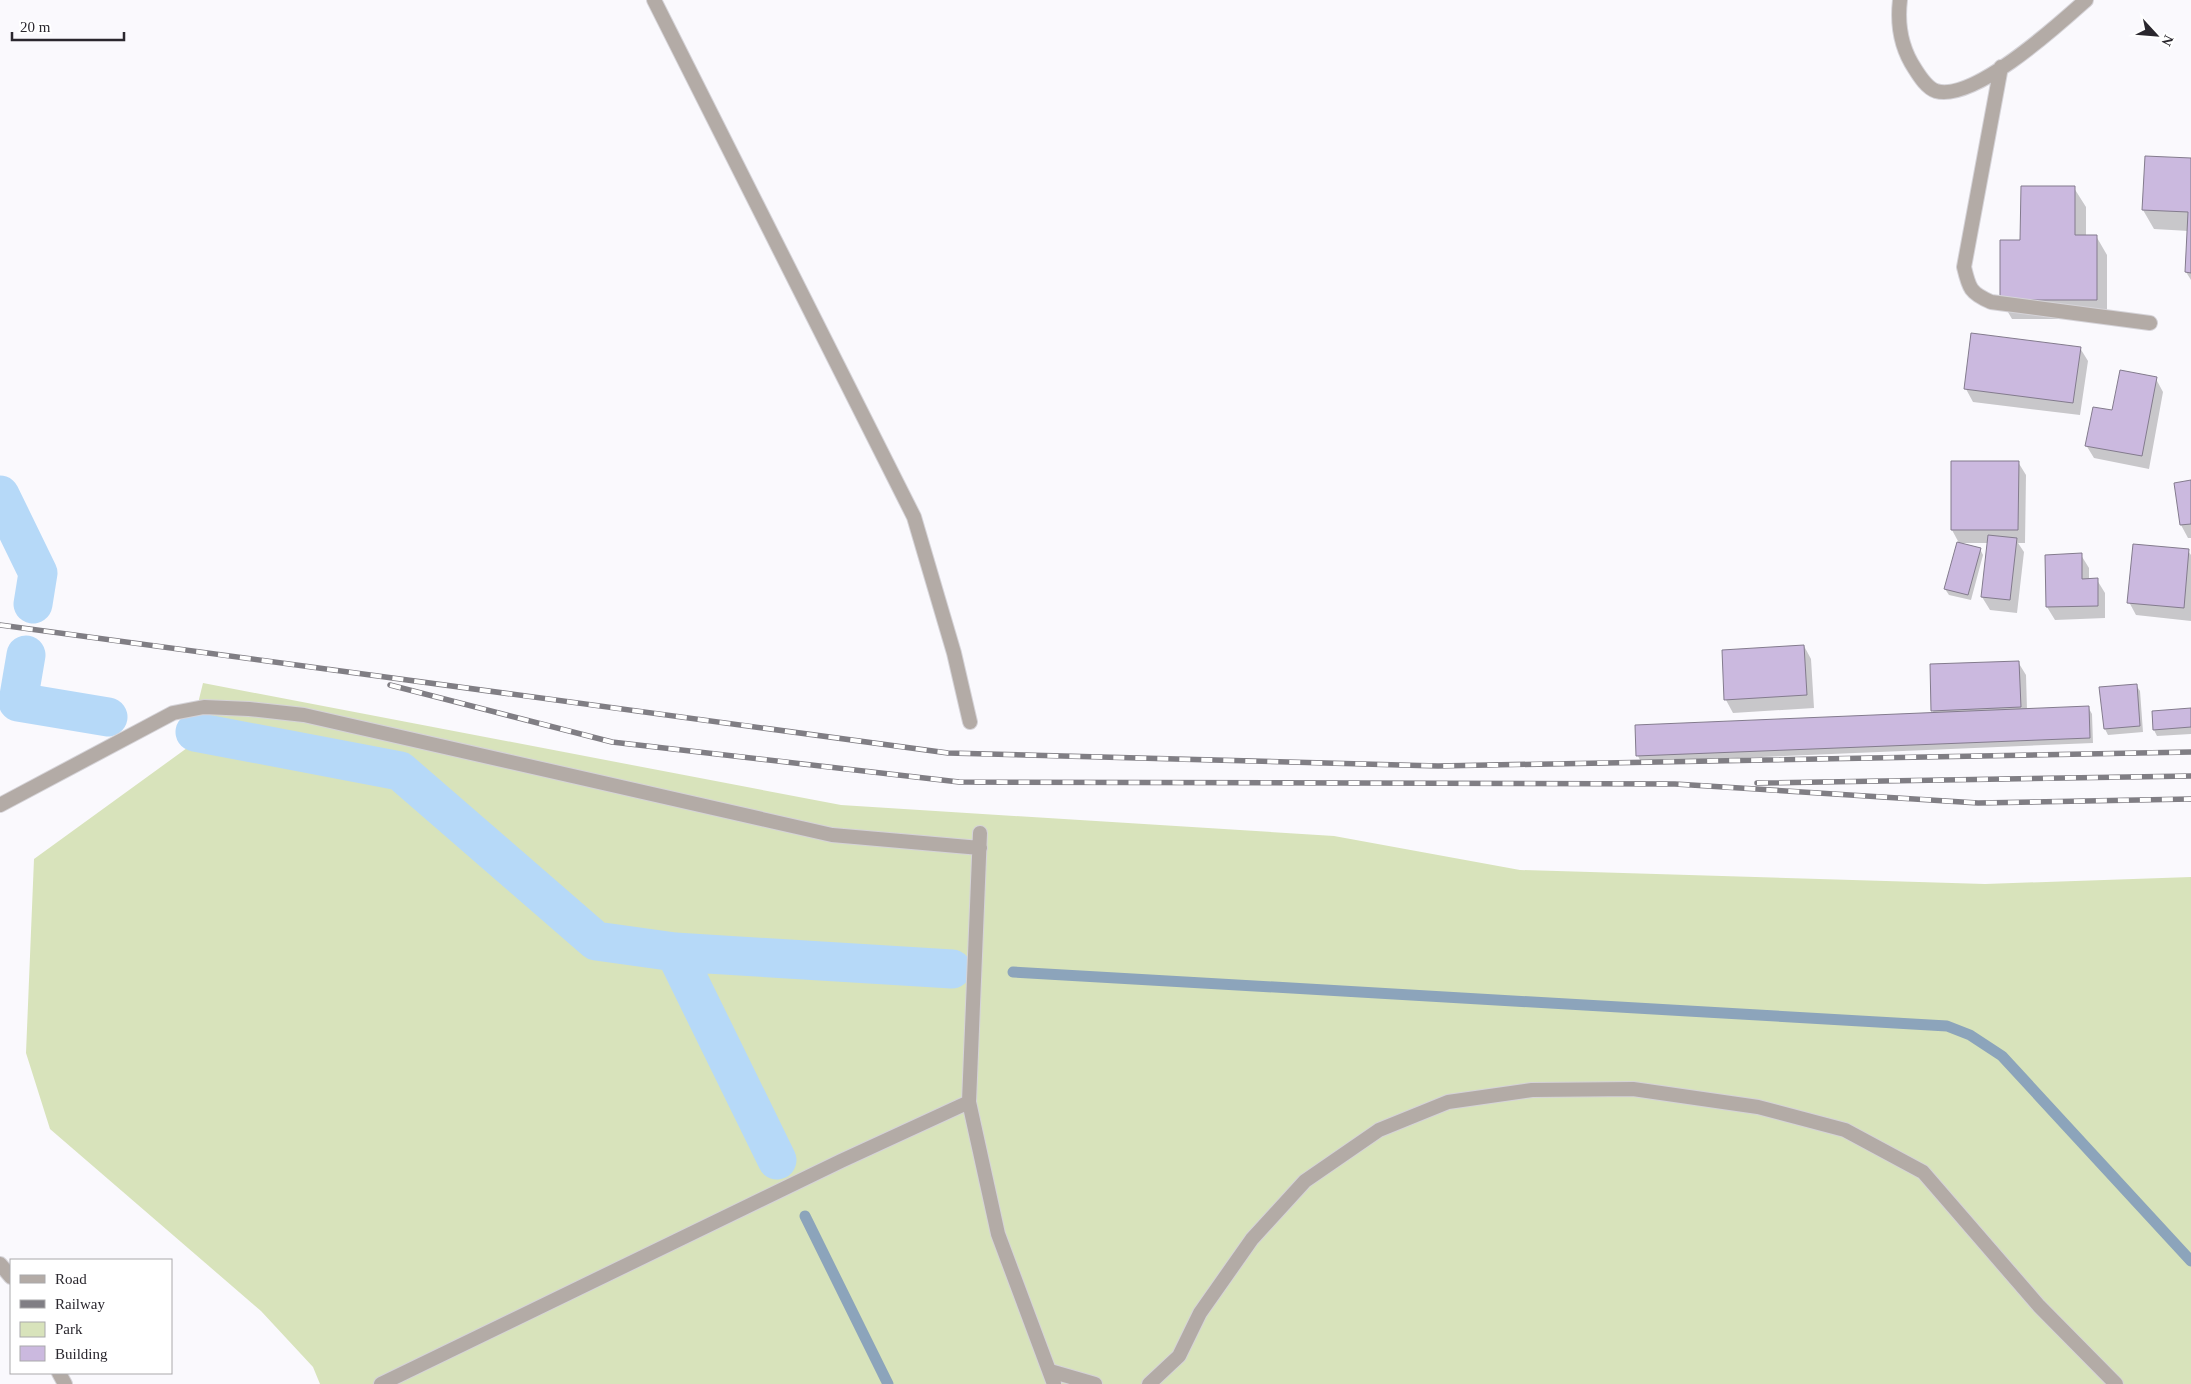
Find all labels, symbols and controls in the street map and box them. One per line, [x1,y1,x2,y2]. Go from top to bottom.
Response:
scale bar [12,10,125,42]
north arrow [2131,10,2181,60]
text: 20 m [20,19,51,35]
text: N [2158,33,2176,48]
legend [10,1259,172,1374]
text: Road [55,1271,87,1287]
text: Railway [55,1296,105,1312]
text: Park [55,1321,83,1337]
text: Building [55,1346,108,1362]

